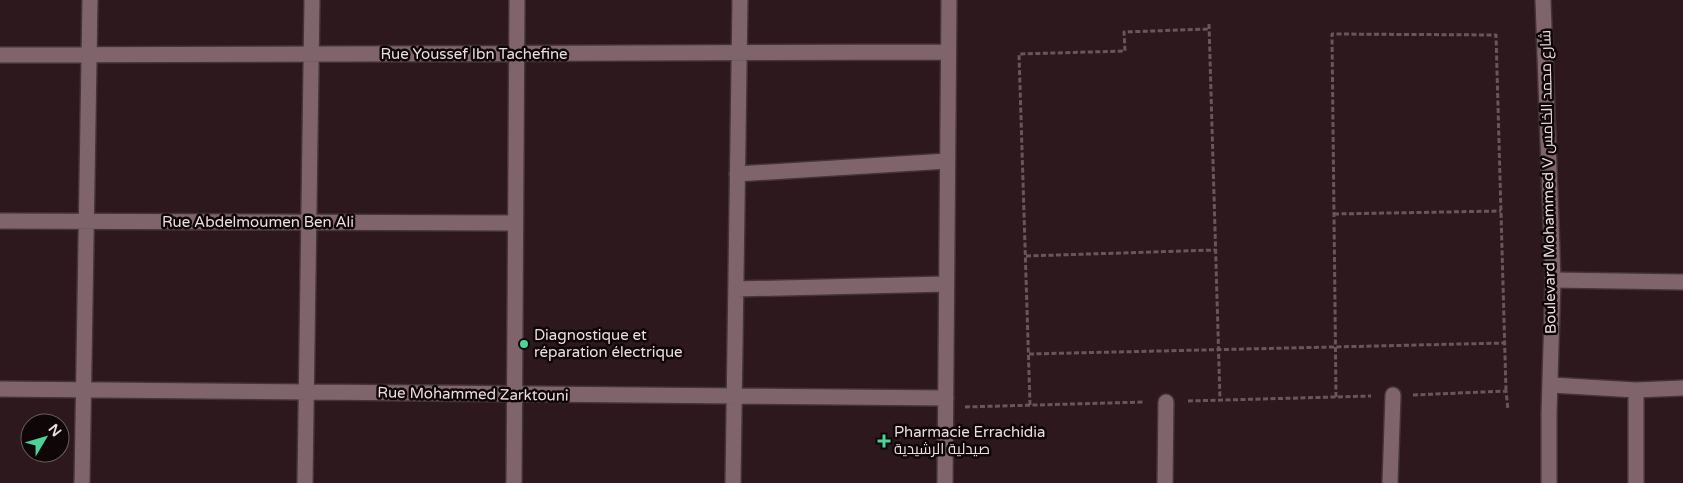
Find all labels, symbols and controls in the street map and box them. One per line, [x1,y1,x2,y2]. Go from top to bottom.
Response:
street label: Boulevard Mohammed V شارع محمد الخامس [1536,30,1562,334]
street label: Rue Youssef Ibn Tachefine [380,45,568,63]
street label: Rue Abdelmoumen Ben Ali [162,213,354,231]
place label: Diagnostique et réparation électrique [534,326,683,361]
marker: Diagnostique et réparation électrique [518,338,530,350]
street label: Rue Mohammed Zarktouni [377,383,569,405]
north arrow [20,413,70,463]
text: N [45,421,65,440]
place label: Pharmacie Errachidia صيدلية الرشيدية [894,423,1046,458]
marker: Pharmacie Errachidia صيدلية الرشيدية [878,435,890,447]

